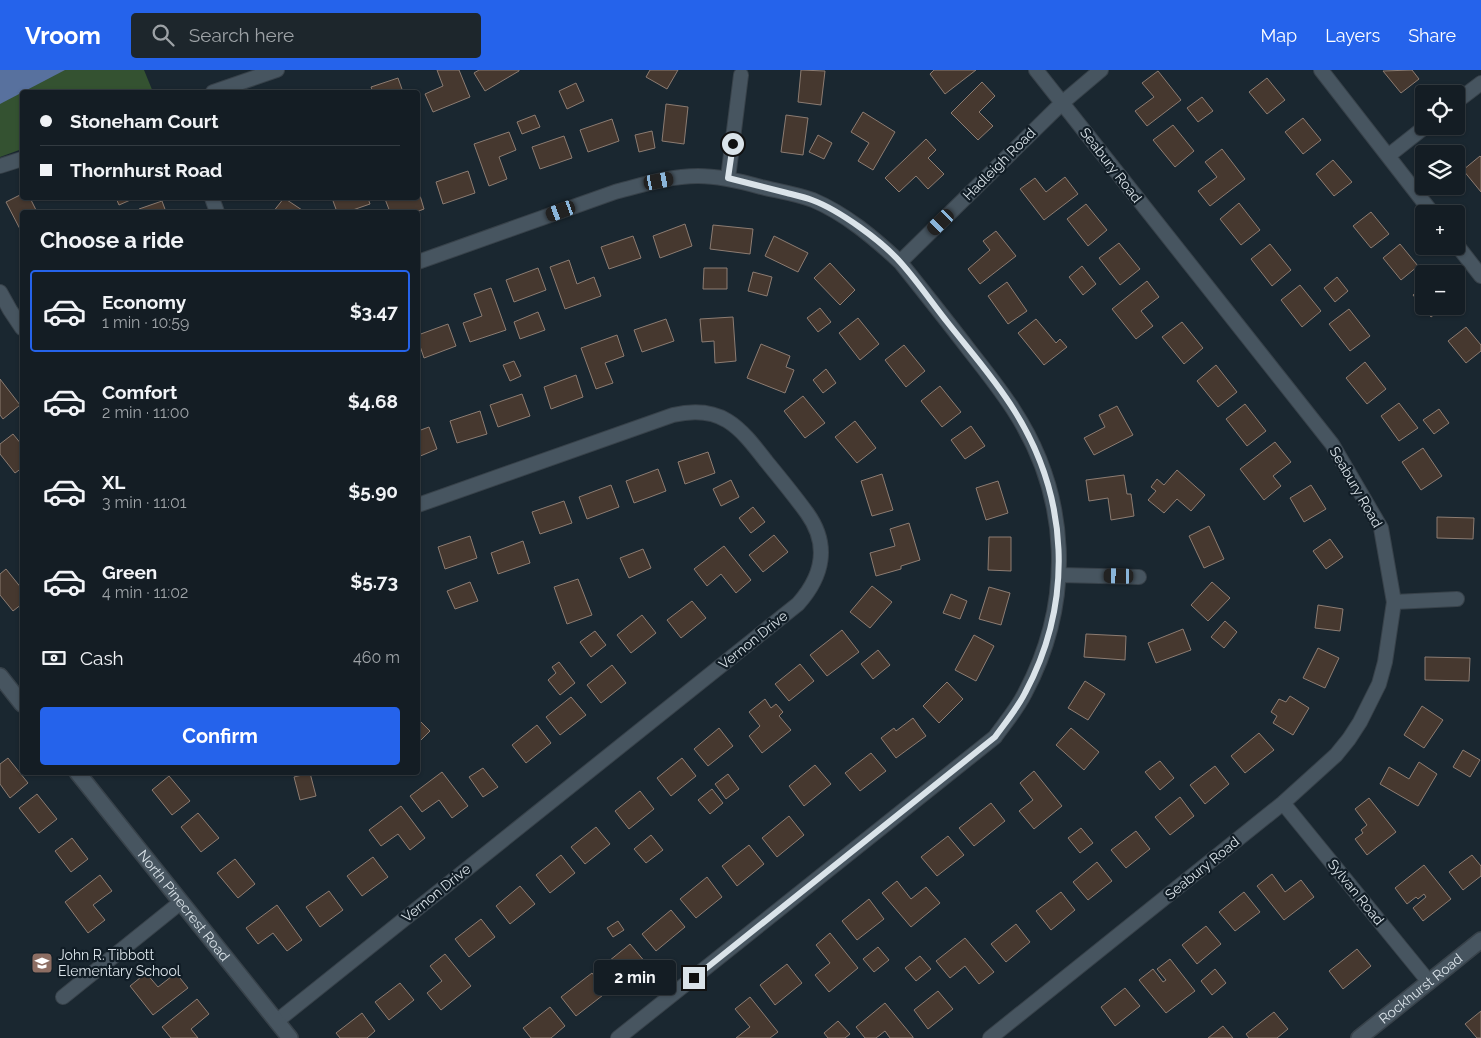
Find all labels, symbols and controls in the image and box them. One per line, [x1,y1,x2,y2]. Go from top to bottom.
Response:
search box [131,13,481,58]
text: Vroom [25,21,101,50]
icon: search [149,21,177,49]
text: Search here [189,24,294,46]
text: Map [1261,25,1297,46]
text: Layers [1325,25,1380,46]
text: Share [1408,25,1456,46]
map controls [1415,85,1465,315]
button: locate [1415,85,1465,135]
text: Stoneham Court [70,110,218,132]
street label: Seabury Road [1077,124,1145,206]
street label: Hadleigh Road [960,125,1038,203]
route start [722,133,744,155]
button: layers [1415,145,1465,195]
text: Thornhurst Road [70,159,222,181]
car [642,171,675,191]
car [544,199,577,223]
button: + [1415,205,1465,255]
car [924,206,957,238]
text: Choose a ride [40,227,184,253]
button: − [1415,265,1465,315]
icon: car [42,289,87,334]
text: Economy [102,291,186,313]
text: $3.47 [350,300,398,322]
text: 1 min · 10:59 [102,313,189,332]
icon: car [42,379,87,424]
text: Comfort [102,381,177,403]
text: $4.68 [348,390,398,412]
text: 2 min · 11:00 [102,403,189,422]
street label: Seabury Road [1326,444,1386,530]
icon: car [42,469,87,514]
text: XL [102,471,125,493]
text: $5.90 [348,480,398,502]
text: 3 min · 11:01 [102,493,187,512]
icon: car [42,559,87,604]
text: Green [102,561,157,583]
car [1103,568,1134,584]
text: $5.73 [350,570,398,592]
text: 4 min · 11:02 [102,583,188,602]
street label: Vernon Drive [716,608,790,672]
icon: cash [40,644,68,672]
text: Cash [80,647,124,669]
text: 460 m [353,648,400,667]
button: Confirm [40,707,400,765]
street label: Seabury Road [1162,833,1242,903]
street label: North Pinecrest Road [135,847,233,964]
street label: Sylvan Road [1325,856,1387,928]
street label: Vernon Drive [399,861,473,925]
place label: John R. Tibbott Elementary School [58,947,181,979]
street label: Rockhurst Road [1376,950,1466,1027]
school or university icon: John R. Tibbott Elementary School [30,951,54,975]
callout: 2 min [594,960,676,996]
route end [683,967,705,989]
text: 2 min [614,968,656,987]

